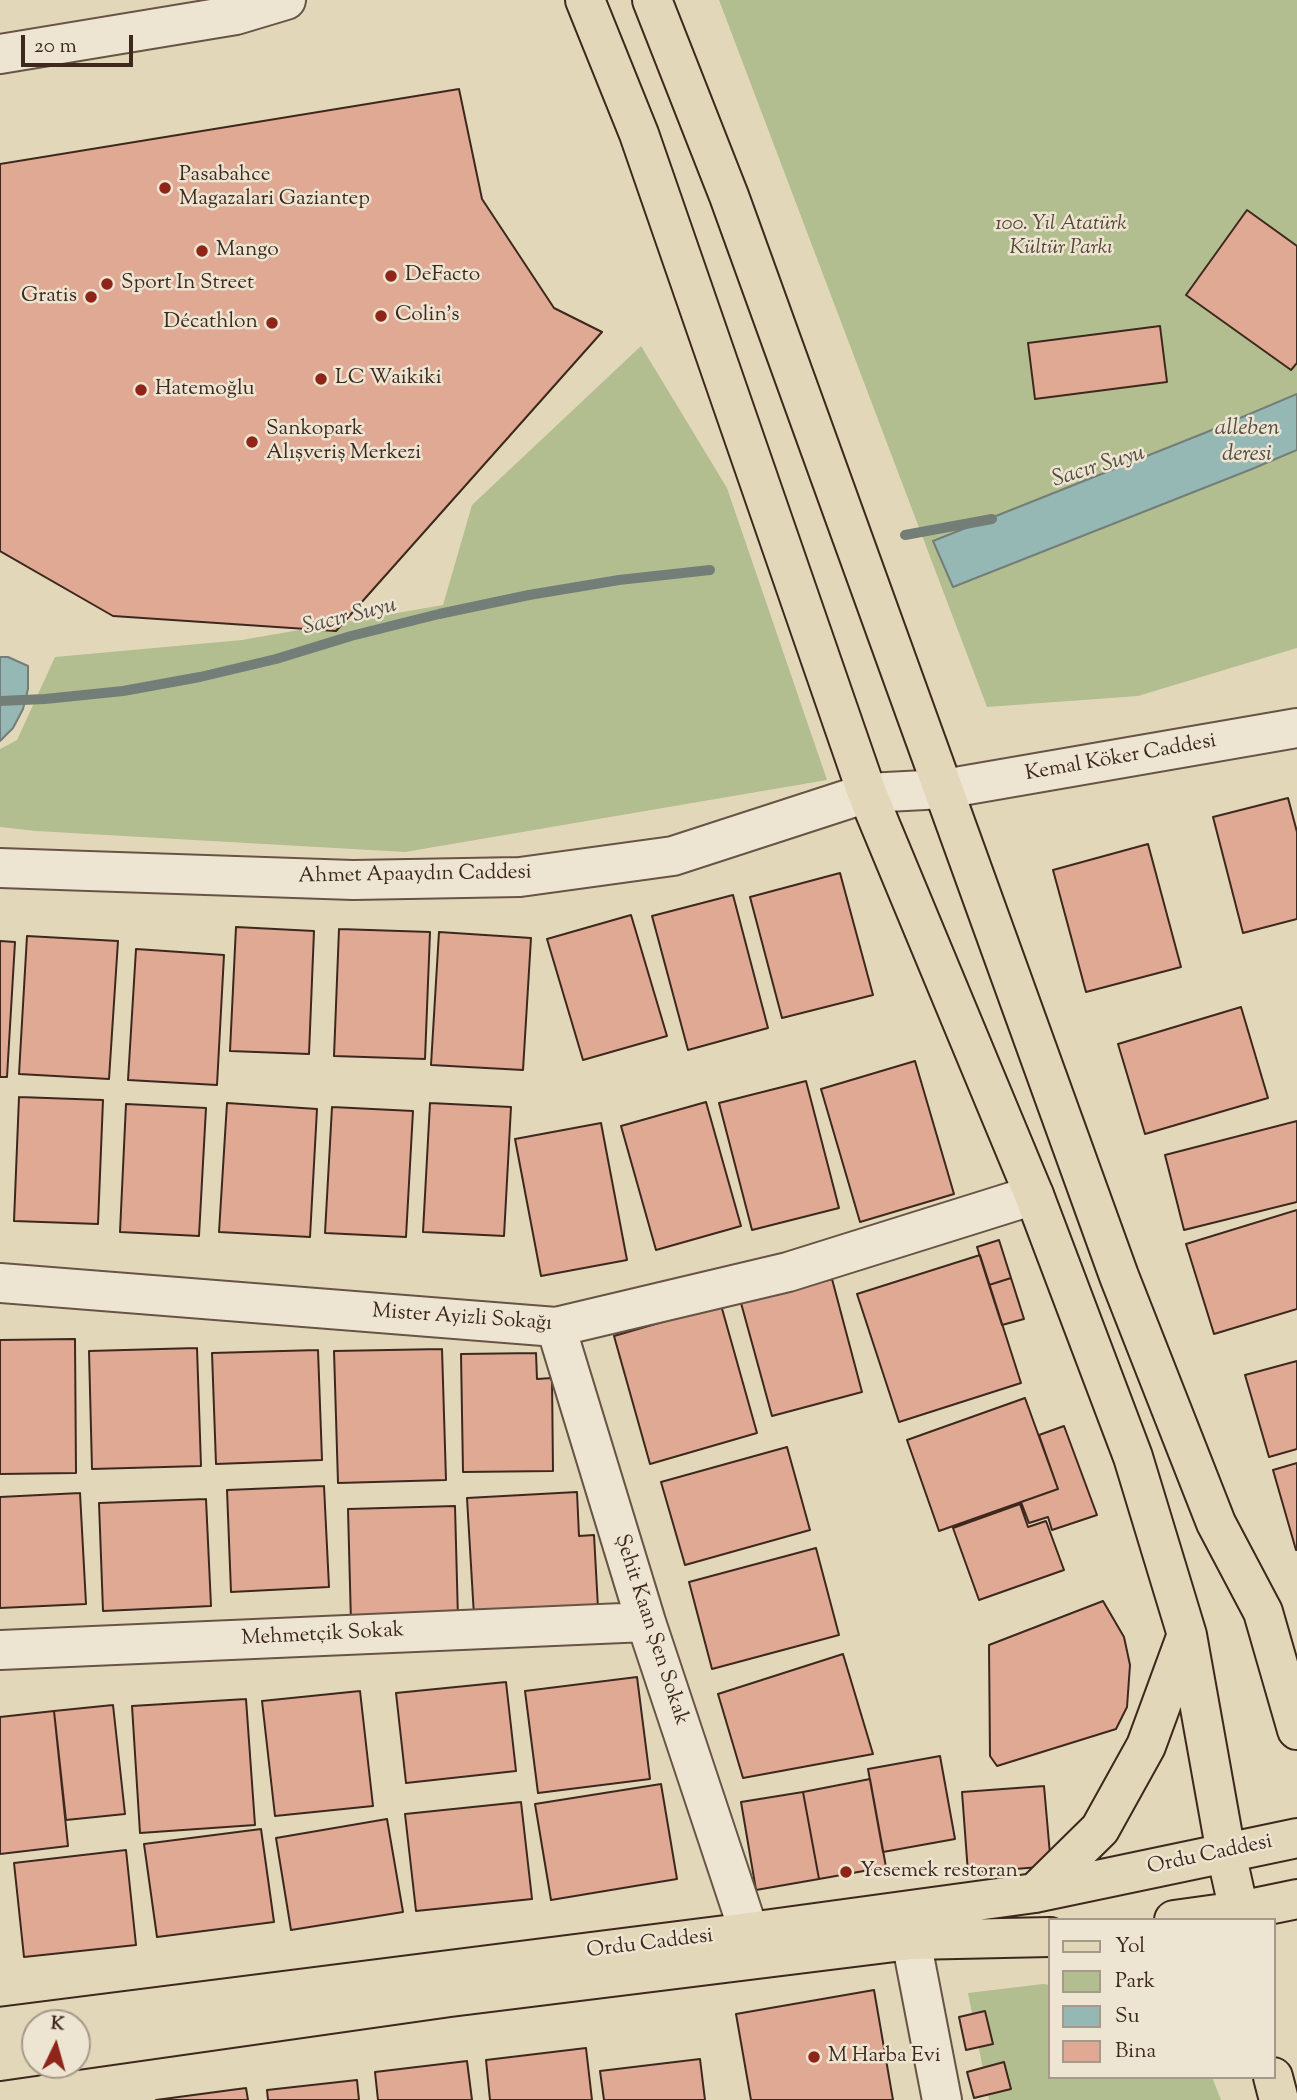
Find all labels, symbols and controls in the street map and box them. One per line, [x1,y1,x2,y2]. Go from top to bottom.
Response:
scale bar [24,21,136,65]
text: 20 m [34,32,77,62]
place label: Pasabahce Magazalari Gaziantep [179,163,370,213]
marker: Pasabahce Magazalari Gaziantep [157,180,173,196]
park label: 100. Yıl Atatürk Kültür Parkı [995,212,1127,262]
place label: Mango [216,238,279,264]
marker: Mango [194,243,210,259]
place label: DeFacto [405,263,480,289]
marker: DeFacto [383,268,399,284]
place label: Sport In Street [121,271,254,297]
marker: Sport In Street [99,276,115,292]
place label: Gratis [21,284,77,310]
marker: Gratis [83,289,99,305]
place label: Colin's [395,303,460,329]
marker: Colin's [373,308,389,324]
place label: Décathlon [164,310,258,336]
marker: Décathlon [264,315,280,331]
place label: LC Waikiki [335,366,442,392]
marker: LC Waikiki [313,371,329,387]
place label: Hatemoğlu [155,377,255,403]
marker: Hatemoğlu [133,382,149,398]
water label: alleben deresi [1215,416,1279,470]
place label: Sankopark Alışveriş Merkezi [266,417,421,467]
marker: Sankopark Alışveriş Merkezi [244,434,260,450]
water label: Sacır Suyu [1049,441,1149,495]
water label: Sacır Suyu [300,593,400,643]
street label: Kemal Köker Caddesi [1023,730,1219,788]
street label: Ahmet Apaaydın Caddesi [298,861,532,891]
street label: Mister Ayizli Sokağı [371,1300,553,1338]
street label: Şehit Kaan Şen Sokak [607,1531,693,1729]
street label: Mehmetçik Sokak [241,1619,405,1653]
street label: Ordu Caddesi [1145,1830,1275,1882]
place label: Yesemek restoran [860,1859,1018,1885]
marker: Yesemek restoran [838,1864,854,1880]
legend [1048,1918,1276,2079]
street label: Ordu Caddesi [585,1925,715,1965]
text: Yol [1115,1932,1145,1962]
text: Park [1115,1967,1155,1997]
text: Su [1115,2002,1140,2032]
north arrow [21,2009,91,2079]
text: K [50,2011,66,2039]
text: Bina [1115,2037,1156,2067]
place label: M Harba Evi [828,2044,941,2070]
marker: M Harba Evi [806,2049,822,2065]

